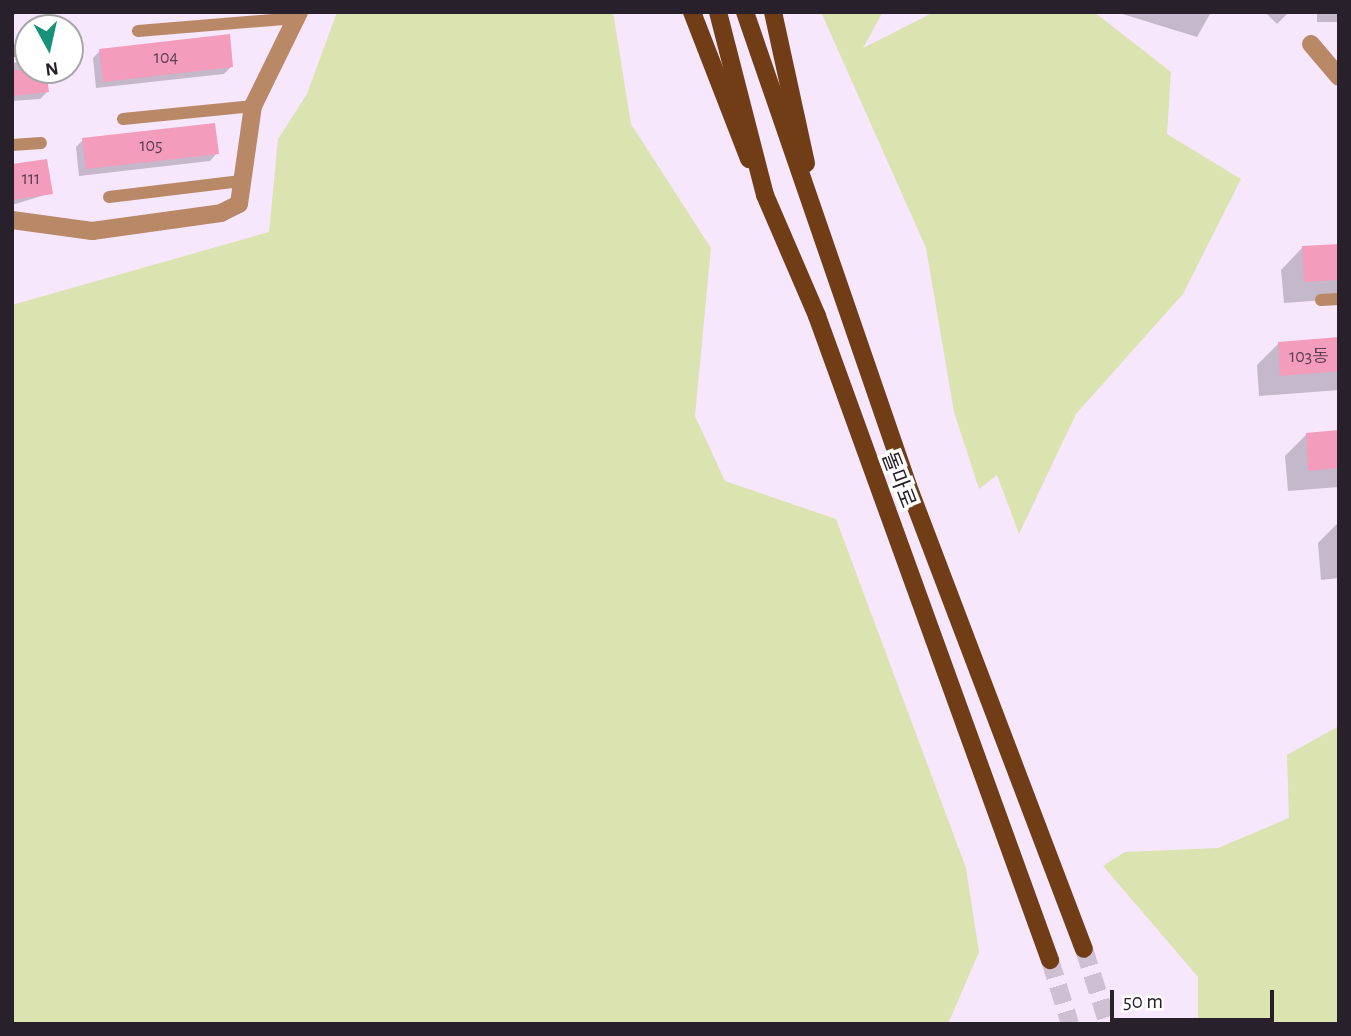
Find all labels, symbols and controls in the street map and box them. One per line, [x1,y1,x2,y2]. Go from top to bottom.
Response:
north arrow [14,14,84,84]
house number: 104 [154,47,178,69]
text: N [44,58,60,79]
house number: 105 [139,135,163,157]
house number: 111 [22,168,40,190]
house number: 103동 [1289,346,1329,368]
street label: 돌마로 [876,448,920,512]
scale bar [1113,976,1278,1020]
text: 50 m [1123,991,1163,1012]

